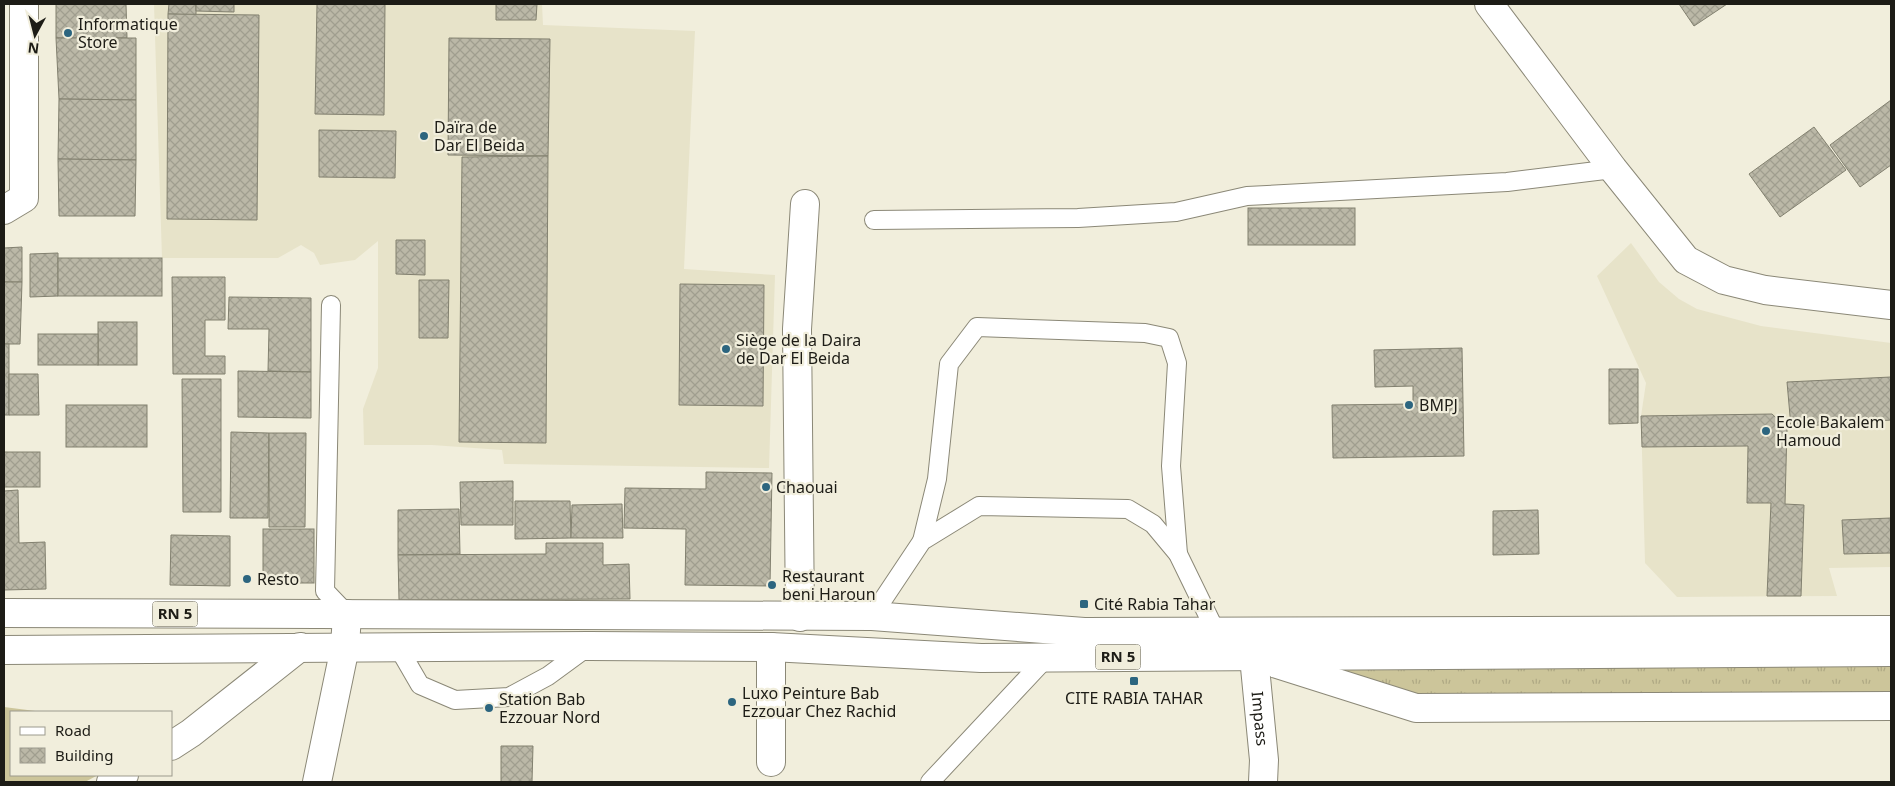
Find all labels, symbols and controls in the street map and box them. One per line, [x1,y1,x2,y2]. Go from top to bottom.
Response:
north arrow [10,10,60,60]
place label: Informatique Store [78,13,178,53]
marker: Informatique Store [62,27,74,39]
text: N [27,38,40,59]
place label: Daïra de Dar El Beida [434,116,525,156]
marker: Daïra de Dar El Beida [418,130,430,142]
place label: Siège de la Daira de Dar El Beida [736,329,861,369]
marker: Siège de la Daira de Dar El Beida [720,343,732,355]
place label: BMPJ [1419,394,1458,416]
marker: BMPJ [1403,399,1415,411]
place label: Ecole Bakalem Hamoud [1776,411,1885,451]
marker: Ecole Bakalem Hamoud [1760,425,1772,437]
place label: Chaouai [776,476,838,498]
marker: Chaouai [760,481,772,493]
place label: Restaurant beni Haroun [782,565,876,605]
place label: Resto [257,568,299,590]
marker: Resto [241,573,253,585]
marker: Restaurant beni Haroun [766,579,778,591]
place label: Cité Rabia Tahar [1094,593,1216,615]
marker: Cité Rabia Tahar [1078,598,1090,610]
road number: RN 5 [152,602,198,626]
road number: RN 5 [1096,644,1140,670]
marker: CITE RABIA TAHAR [1128,675,1140,687]
place label: Luxo Peinture Bab Ezzouar Chez Rachid [742,682,896,722]
place label: CITE RABIA TAHAR [1065,687,1203,709]
place label: Station Bab Ezzouar Nord [499,688,600,728]
street label: Impass [1246,690,1274,747]
marker: Luxo Peinture Bab Ezzouar Chez Rachid [726,696,738,708]
marker: Station Bab Ezzouar Nord [483,702,495,714]
legend [10,711,172,776]
text: Road [55,720,91,740]
text: Building [55,745,113,765]

